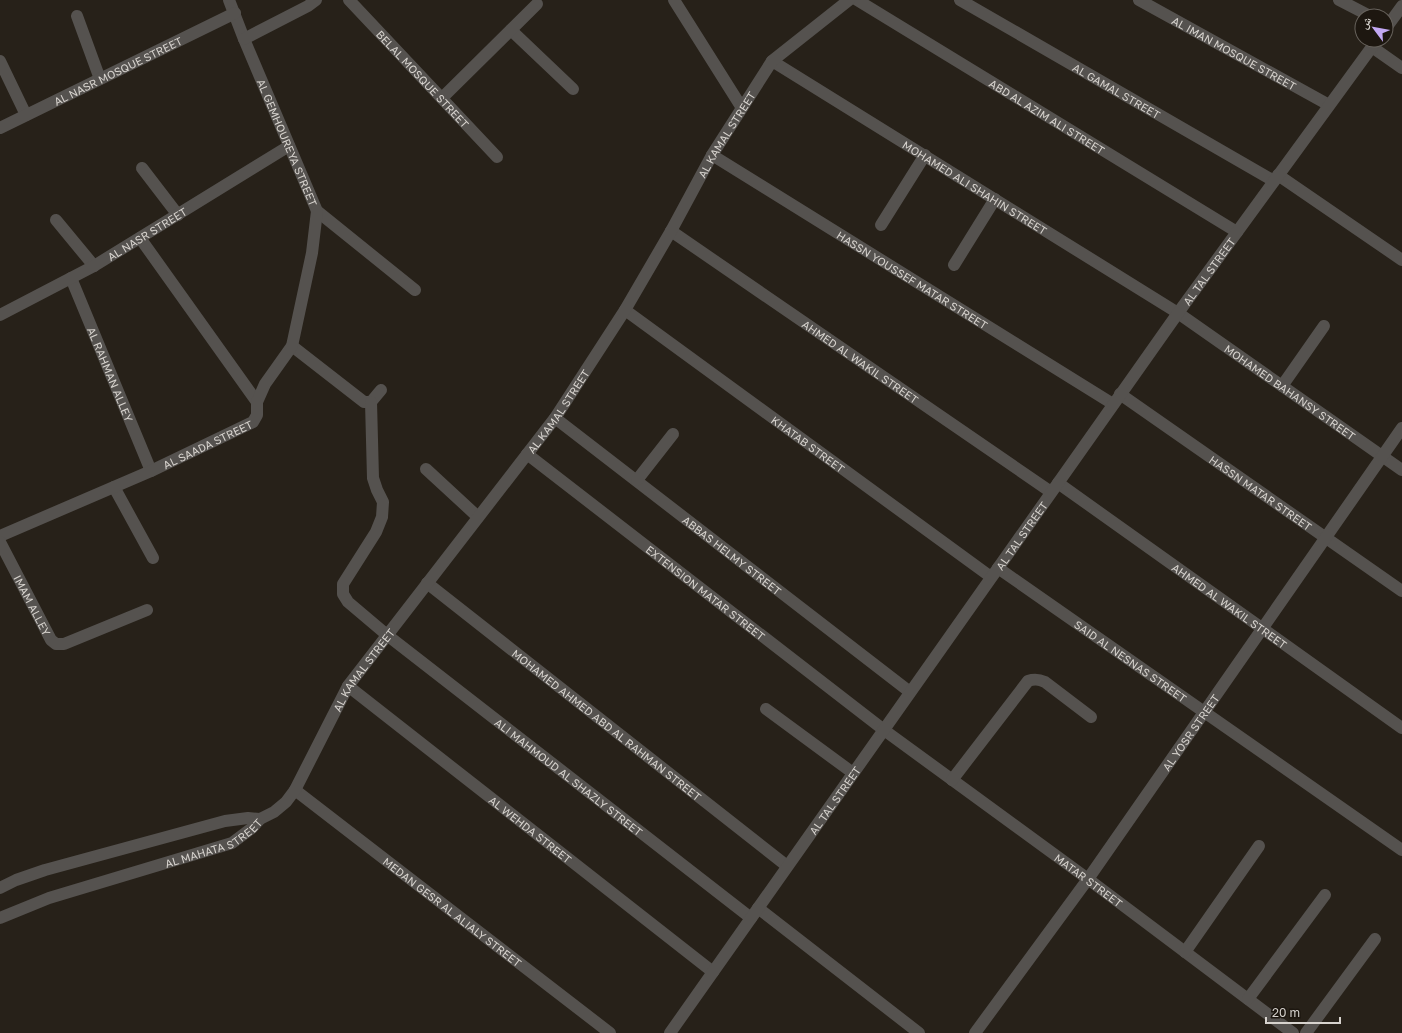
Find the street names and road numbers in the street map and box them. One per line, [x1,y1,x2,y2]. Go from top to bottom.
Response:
street label: AL IMAN MOSQUE STREET [1170,13,1299,92]
street label: BELAL MOSQUE STREET [374,27,472,130]
street label: AL NASR MOSQUE STREET [51,33,184,107]
street label: AL GAMAL STREET [1071,60,1163,121]
street label: ABD AL AZIM ALI STREET [987,76,1108,156]
street label: AL GEMHOUREYA STREET [255,77,321,208]
street label: AL KAMAL STREET [695,89,758,180]
street label: MOHAMED ALI SHAHIN STREET [901,137,1050,237]
street label: AL NASR STREET [105,204,189,263]
street label: HASSN YOUSSEF MATAR STREET [835,228,990,331]
street label: AL TAL STREET [1180,235,1238,307]
street label: AHMED AL WAKIL STREET [800,317,921,406]
street label: AL RAHMAN ALLEY [85,325,136,423]
street label: MOHAMED BAHANSY STREET [1222,341,1358,442]
street label: AL KAMAL STREET [524,367,591,455]
street label: KHATAB STREET [769,413,848,475]
street label: AL SAADA STREET [161,417,254,471]
street label: HASSN MATAR STREET [1207,452,1315,533]
street label: AL TAL STREET [993,499,1050,572]
street label: ABBAS HELMY STREET [680,513,784,597]
street label: EXTENSION MATAR STREET [644,542,768,642]
street label: AHMED AL WAKIL STREET [1170,560,1290,651]
street label: IMAM ALLEY [12,573,54,637]
street label: SAID AL NESNAS STREET [1072,617,1190,704]
street label: AL KAMAL STREET [330,625,397,714]
street label: MOHAMED AHMED ABD AL RAHMAN STREET [510,646,704,803]
street label: AL YOSR STREET [1159,691,1221,773]
street label: ALI MAHMOUD AL SHAZLY STREET [493,715,646,838]
street label: AL TAL STREET [806,763,863,837]
street label: AL WEHDA STREET [487,793,575,866]
street label: AL MAHATA STREET [163,815,264,869]
street label: MATAR STREET [1052,850,1125,909]
street label: MEDAN GESR AL ALIALY STREET [381,854,524,969]

